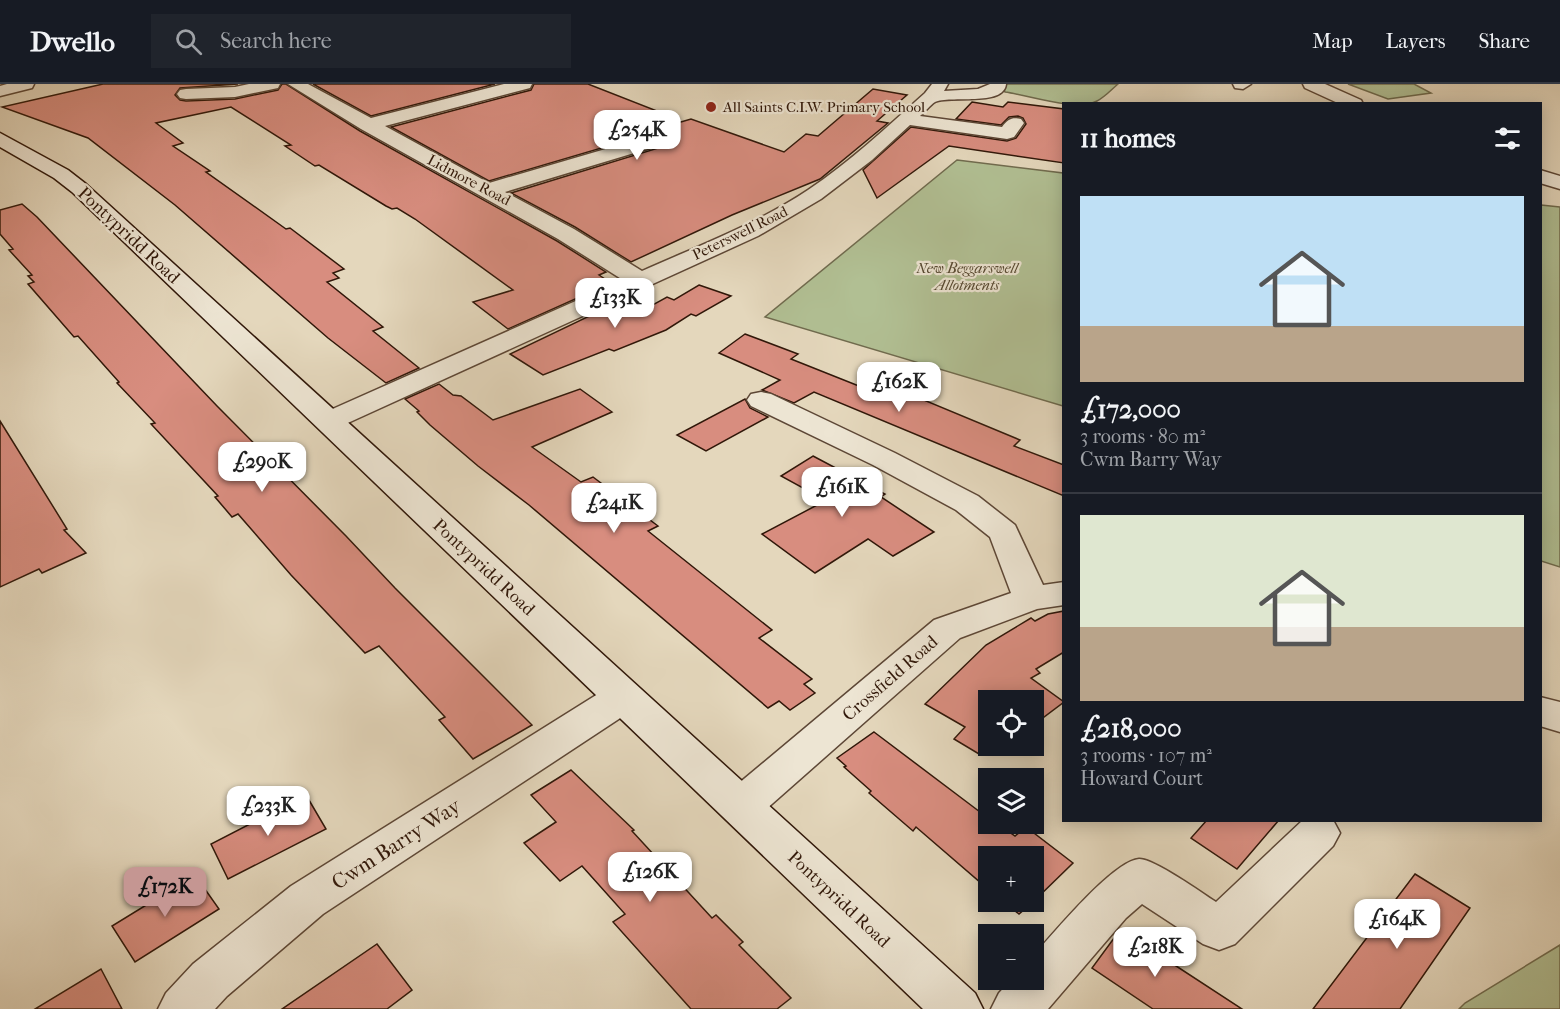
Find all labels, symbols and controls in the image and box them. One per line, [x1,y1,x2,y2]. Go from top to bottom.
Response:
search box [151,14,571,68]
text: Dwello [30,25,115,58]
icon: search [172,25,205,58]
text: Search here [220,28,332,54]
text: Map [1312,29,1353,53]
text: Layers [1386,29,1445,53]
text: Share [1478,29,1530,53]
place label: All Saints C.I.W. Primary School [722,98,925,116]
marker: All Saints C.I.W. Primary School [704,100,718,114]
pin: £254K [595,110,679,161]
text: £254K [608,118,666,141]
icon: filters [1491,122,1524,155]
text: 11 homes [1080,123,1176,154]
street label: Lidmore Road [424,151,514,210]
street label: Pontypridd Road [73,183,184,288]
street label: Peterswell Road [689,202,791,264]
icon: home [1248,235,1356,343]
park label: New Beggarswell Allotments [915,259,1020,294]
pin: £133K [573,278,657,329]
text: £133K [589,286,641,309]
pin: £162K [857,362,941,413]
text: £162K [871,370,927,393]
text: £172,000 [1080,394,1181,425]
text: 3 rooms · 80 m² [1080,425,1205,448]
pin: £290K [220,442,304,493]
text: Cwm Barry Way [1080,448,1221,471]
text: £290K [232,450,292,473]
pin: £161K [800,467,884,518]
text: £161K [816,475,868,498]
pin: £241K [572,483,656,534]
text: £241K [585,491,643,514]
street label: Pontypridd Road [428,515,539,620]
icon: home [1248,554,1356,662]
street label: Crossfield Road [838,631,942,725]
map controls [978,690,1044,990]
button: locate [978,690,1044,756]
text: £218,000 [1080,713,1181,744]
text: 3 rooms · 107 m² [1080,744,1212,767]
text: Howard Court [1080,767,1203,790]
button: layers [978,768,1044,834]
pin: £233K [226,786,310,837]
street label: Cwm Barry Way [327,793,465,894]
text: £233K [241,794,295,817]
button: + [978,846,1044,912]
street label: Pontypridd Road [783,847,894,952]
pin: £126K [608,852,692,903]
text: £126K [622,860,678,883]
pin: £172K [123,867,207,918]
text: £172K [138,875,192,898]
pin: £164K [1355,899,1439,950]
text: £164K [1368,907,1426,930]
button: − [978,924,1044,990]
pin: £218K [1113,927,1197,978]
text: £218K [1127,935,1183,958]

